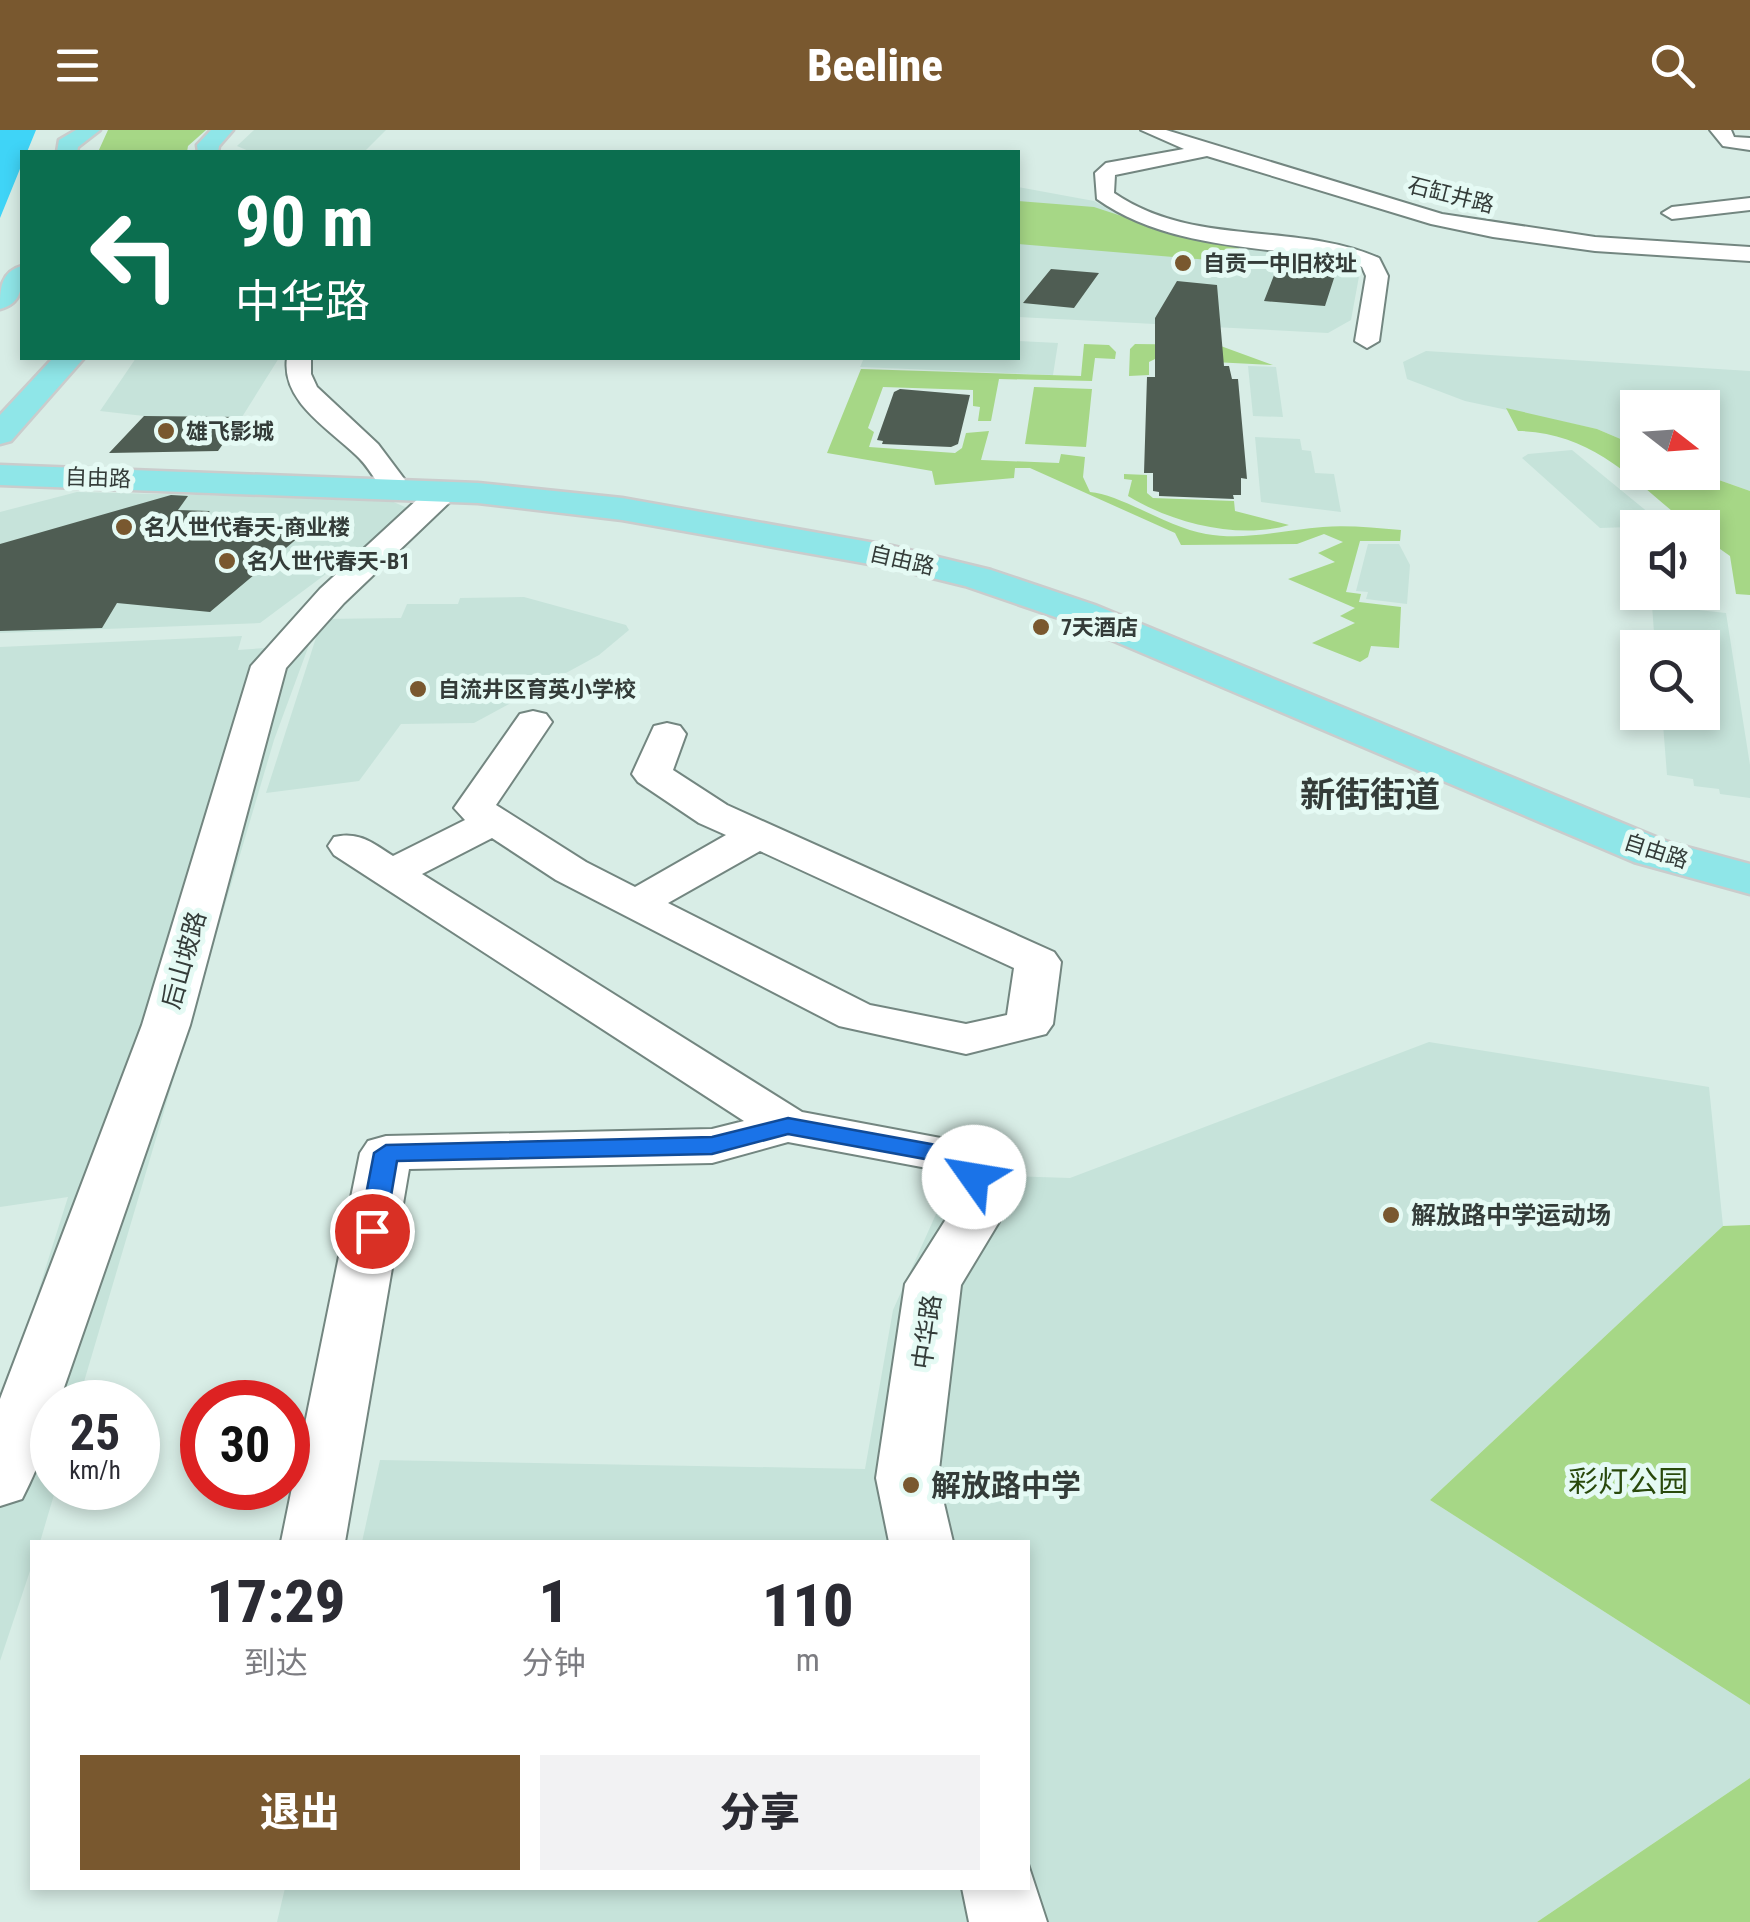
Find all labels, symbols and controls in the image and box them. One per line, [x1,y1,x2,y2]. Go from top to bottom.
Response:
icon: menu [50,38,105,93]
icon: search [1645,38,1700,93]
text: Beeline [807,39,943,92]
street label: 石缸井路 [1405,172,1497,218]
text: 90 m [235,181,374,263]
icon: left [70,190,200,320]
place label: 自贡一中旧校址 [1203,251,1357,276]
marker: 自贡一中旧校址 [1172,252,1194,274]
text: 中华路 [235,275,370,328]
north arrow [1620,390,1720,490]
map controls [1620,390,1720,730]
place label: 雄飞影城 [186,419,274,444]
marker: 雄飞影城 [155,420,177,442]
street label: 自由路 [65,464,131,492]
button: sound [1620,510,1720,610]
place label: 名人世代春天-商业楼 [144,515,350,540]
marker: 名人世代春天-商业楼 [113,516,135,538]
street label: 自由路 [867,540,937,580]
place label: 名人世代春天-B1 [247,549,410,574]
marker: 名人世代春天-B1 [216,550,238,572]
place label: 7天酒店 [1061,615,1138,640]
marker: 7天酒店 [1030,616,1052,638]
button: search [1620,630,1720,730]
place label: 自流井区育英小学校 [438,677,636,702]
marker: 自流井区育英小学校 [407,678,429,700]
district label: 新街街道 [1300,775,1440,816]
street label: 自由路 [1621,829,1691,873]
street label: 后山坡路 [156,908,212,1012]
position arrow [922,1125,1026,1229]
pin [330,1189,415,1274]
place label: 解放路中学运动场 [1411,1201,1611,1230]
icon: arrive [345,1204,400,1259]
marker: 解放路中学运动场 [1380,1204,1402,1226]
street label: 中华路 [907,1293,947,1371]
speed limit sign: 30 [180,1380,310,1510]
text: 25 [70,1404,120,1462]
text: km/h [69,1456,121,1485]
park label: 彩灯公园 [1568,1464,1688,1499]
place label: 解放路中学 [931,1468,1081,1503]
marker: 解放路中学 [900,1474,922,1496]
text: 17:29 [206,1566,345,1637]
text: 1 [538,1566,569,1637]
text: 110 [762,1570,854,1641]
text: m [796,1641,820,1679]
text: 到达 [244,1644,308,1682]
text: 分钟 [522,1644,586,1682]
button: 退出 [80,1755,520,1870]
button: 分享 [540,1755,980,1870]

